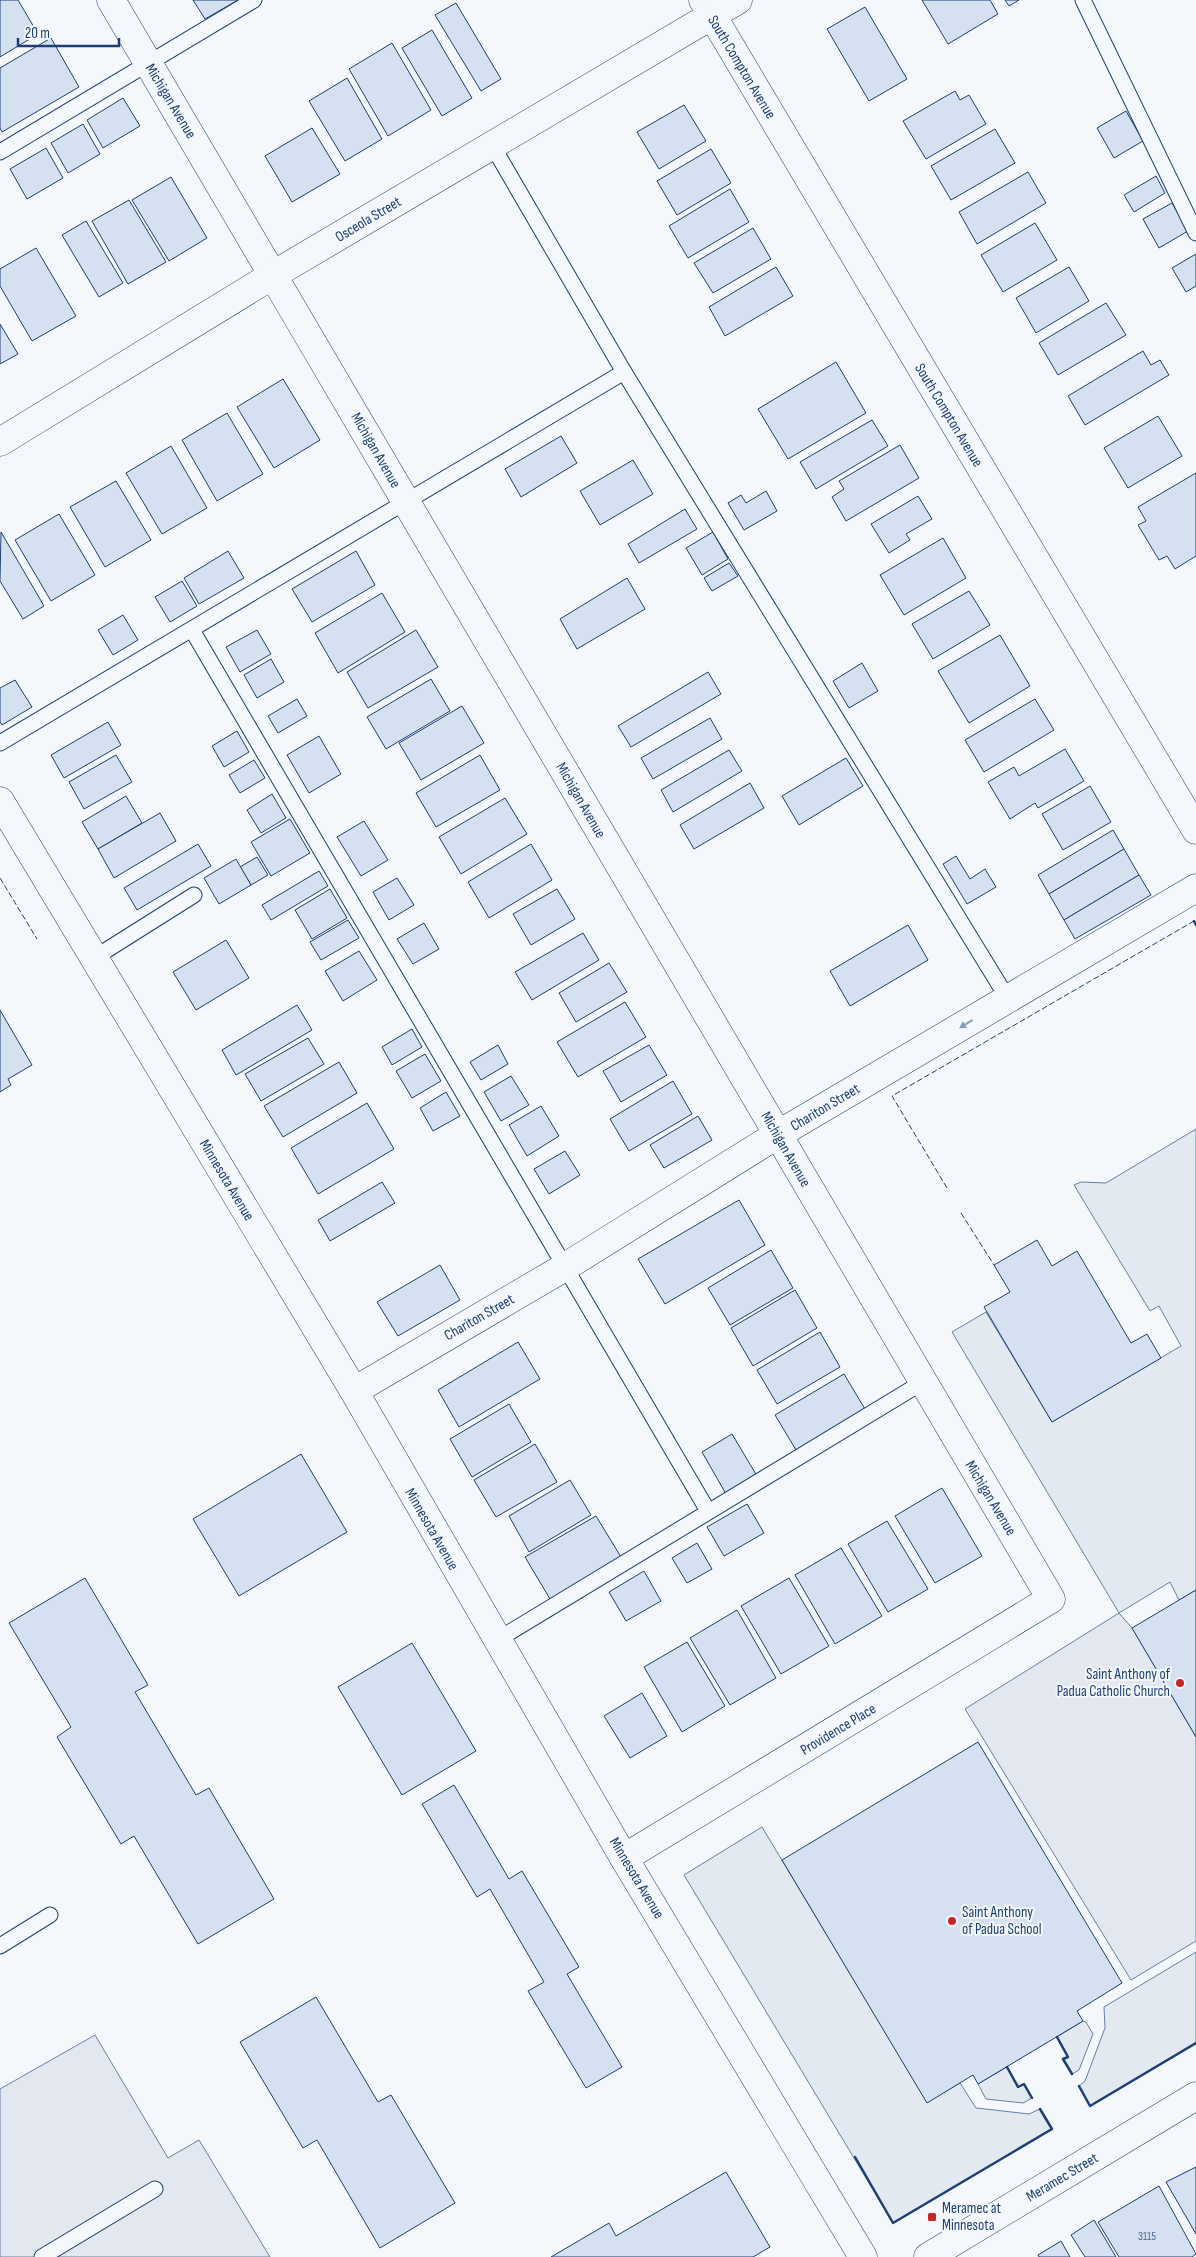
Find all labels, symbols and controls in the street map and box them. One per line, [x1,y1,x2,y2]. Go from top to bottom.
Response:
street label: South Compton Avenue [703,12,780,123]
scale bar [18,15,119,47]
text: 20 m [25,24,50,43]
street label: Michigan Avenue [141,60,200,142]
street label: Osceola Street [332,192,405,247]
street label: South Compton Avenue [910,360,987,471]
street label: Michigan Avenue [346,409,405,491]
street label: Michigan Avenue [551,759,610,841]
one-way arrow [959,1019,972,1028]
street label: Chariton Street [787,1079,864,1136]
street label: Michigan Avenue [756,1108,815,1190]
street label: Minnesota Avenue [195,1136,258,1224]
street label: Chariton Street [441,1290,518,1345]
street label: Michigan Avenue [961,1457,1020,1539]
street label: Minnesota Avenue [400,1485,463,1574]
place label: Saint Anthony of Padua Catholic Church [1057,1665,1171,1701]
marker: Saint Anthony of Padua Catholic Church [1174,1677,1186,1689]
street label: Providence Place [797,1699,880,1759]
street label: Minnesota Avenue [605,1834,668,1922]
place label: Saint Anthony of Padua School [962,1903,1042,1939]
marker: Saint Anthony of Padua School [946,1915,958,1927]
street label: Meramec Street [1023,2148,1102,2206]
place label: Meramec at Minnesota [942,2199,1002,2235]
marker: Meramec at Minnesota [926,2211,938,2223]
house number: 3115 [1138,2229,1156,2244]

